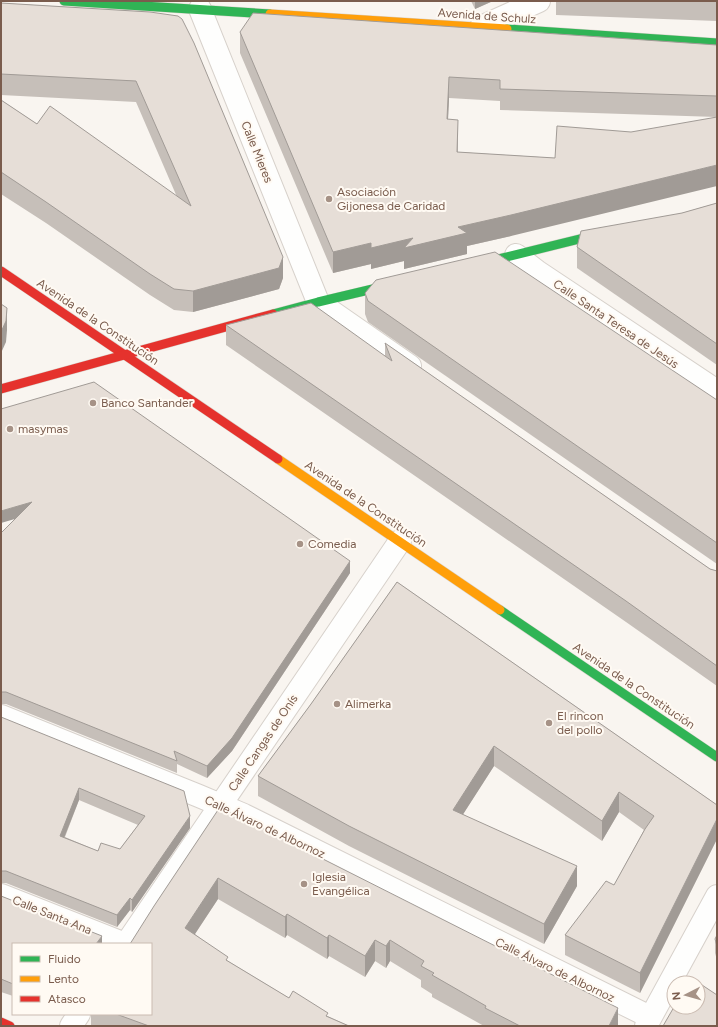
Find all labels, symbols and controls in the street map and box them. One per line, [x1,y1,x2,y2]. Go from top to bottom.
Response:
street label: Avenida de Schulz [437,6,537,26]
street label: Calle Mieres [238,119,276,185]
place label: Asociación Gijonesa de Caridad [337,185,445,213]
marker: Asociación Gijonesa de Caridad [324,194,334,204]
street label: Avenida de la Constitución [34,276,162,368]
street label: Calle Santa Teresa de Jesús [551,277,682,371]
place label: Banco Santander [101,396,193,410]
marker: Banco Santander [88,398,98,408]
place label: masymas [18,422,69,436]
marker: masymas [5,424,15,434]
street label: Avenida de la Constitución [302,458,430,550]
place label: Comedia [308,537,356,551]
marker: Comedia [295,539,305,549]
street label: Avenida de la Constitución [570,640,698,732]
street label: Calle Cangas de Onís [225,692,301,794]
place label: Alimerka [345,697,391,711]
marker: Alimerka [332,699,342,709]
place label: El rincon del pollo [557,709,604,737]
marker: El rincon del pollo [544,718,554,728]
street label: Calle Álvaro de Albornoz [202,793,328,861]
place label: Iglesia Evangélica [312,870,370,898]
marker: Iglesia Evangélica [299,879,309,889]
street label: Calle Santa Ana [10,893,94,937]
street label: Calle Álvaro de Albornoz [493,935,617,1005]
legend [12,943,152,1015]
text: Fluido [48,952,81,966]
text: Lento [48,972,79,986]
north arrow [666,975,706,1015]
text: N [670,991,683,1001]
text: Atasco [48,992,86,1006]

